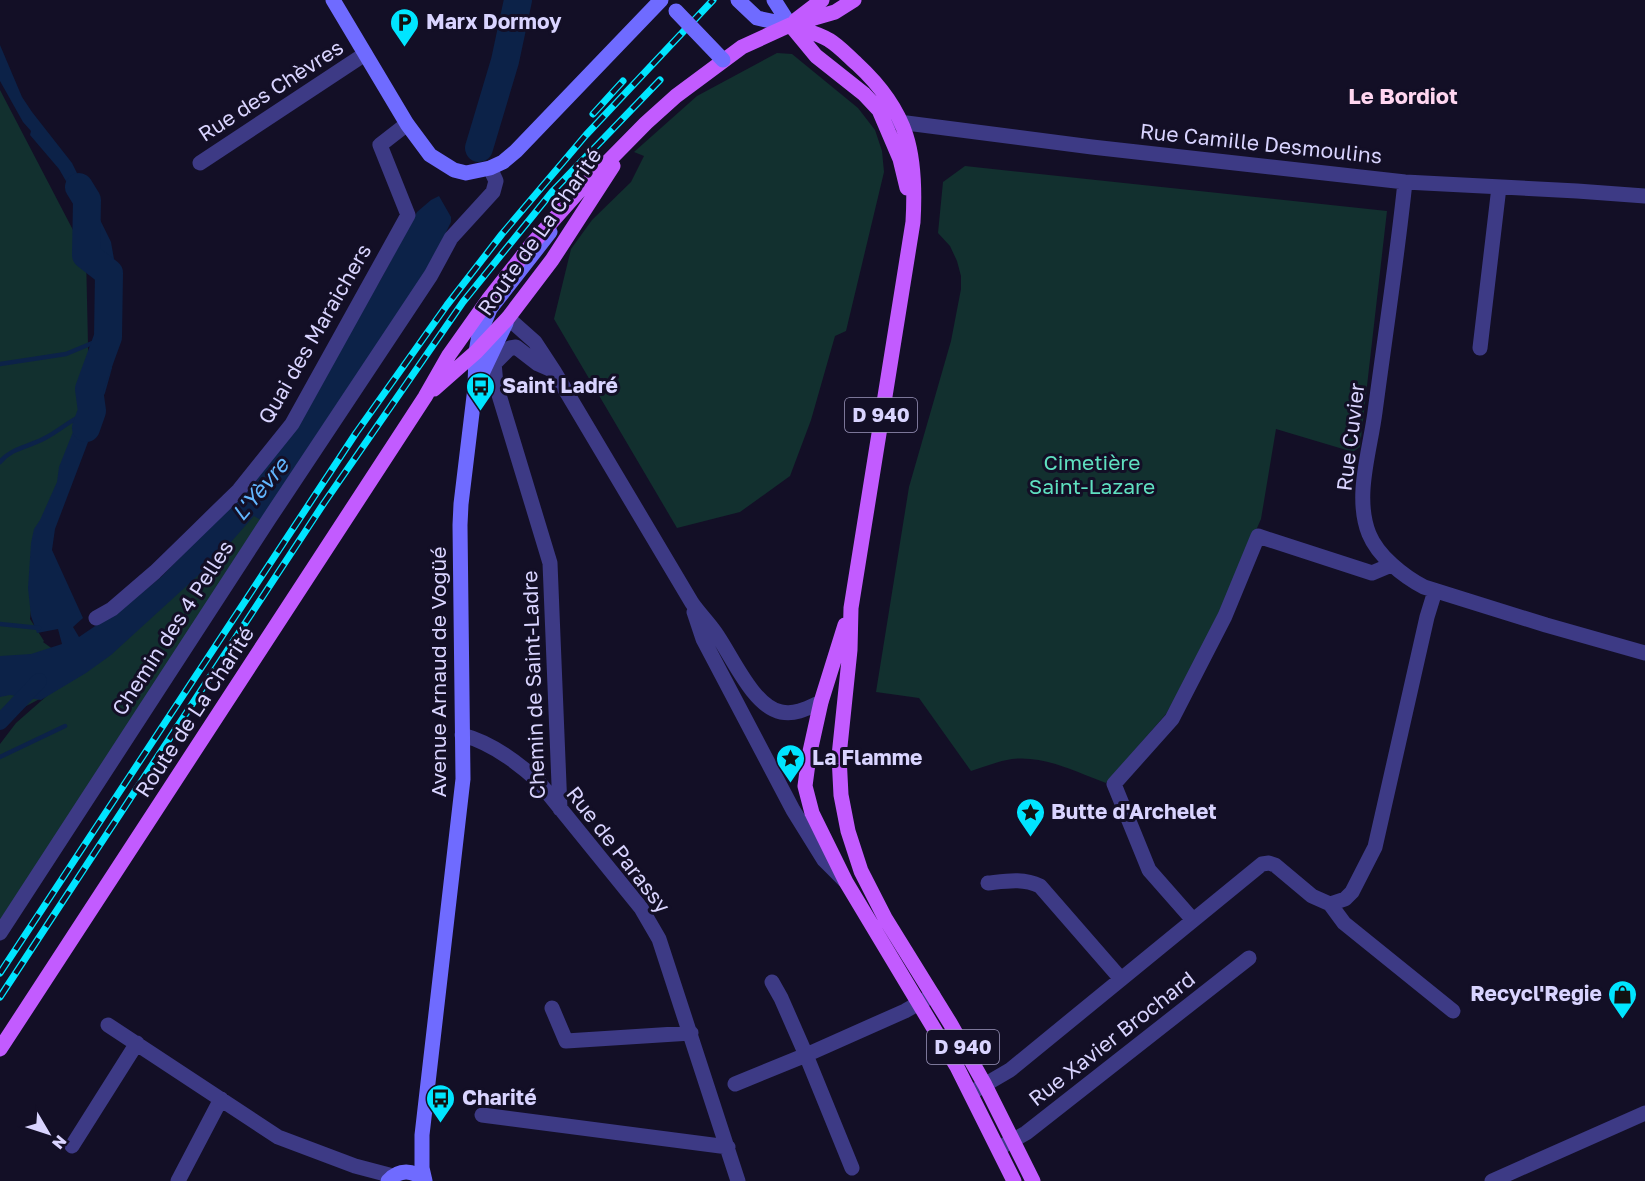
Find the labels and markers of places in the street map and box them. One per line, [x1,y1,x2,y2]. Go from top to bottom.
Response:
parking icon: Marx Dormoy [389,6,421,48]
place label: Marx Dormoy [426,8,562,34]
bus stop icon: Saint Ladré [465,370,497,412]
place label: Saint Ladré [502,372,618,398]
place icon: La Flamme [775,742,807,784]
place label: La Flamme [812,744,922,770]
place icon: Butte d'Archelet [1014,796,1046,838]
place label: Butte d'Archelet [1051,798,1217,824]
shop icon: Recycl'Regie [1607,978,1639,1020]
place label: Recycl'Regie [1470,980,1602,1006]
bus stop icon: Charité [425,1082,457,1124]
place label: Charité [462,1084,537,1110]

